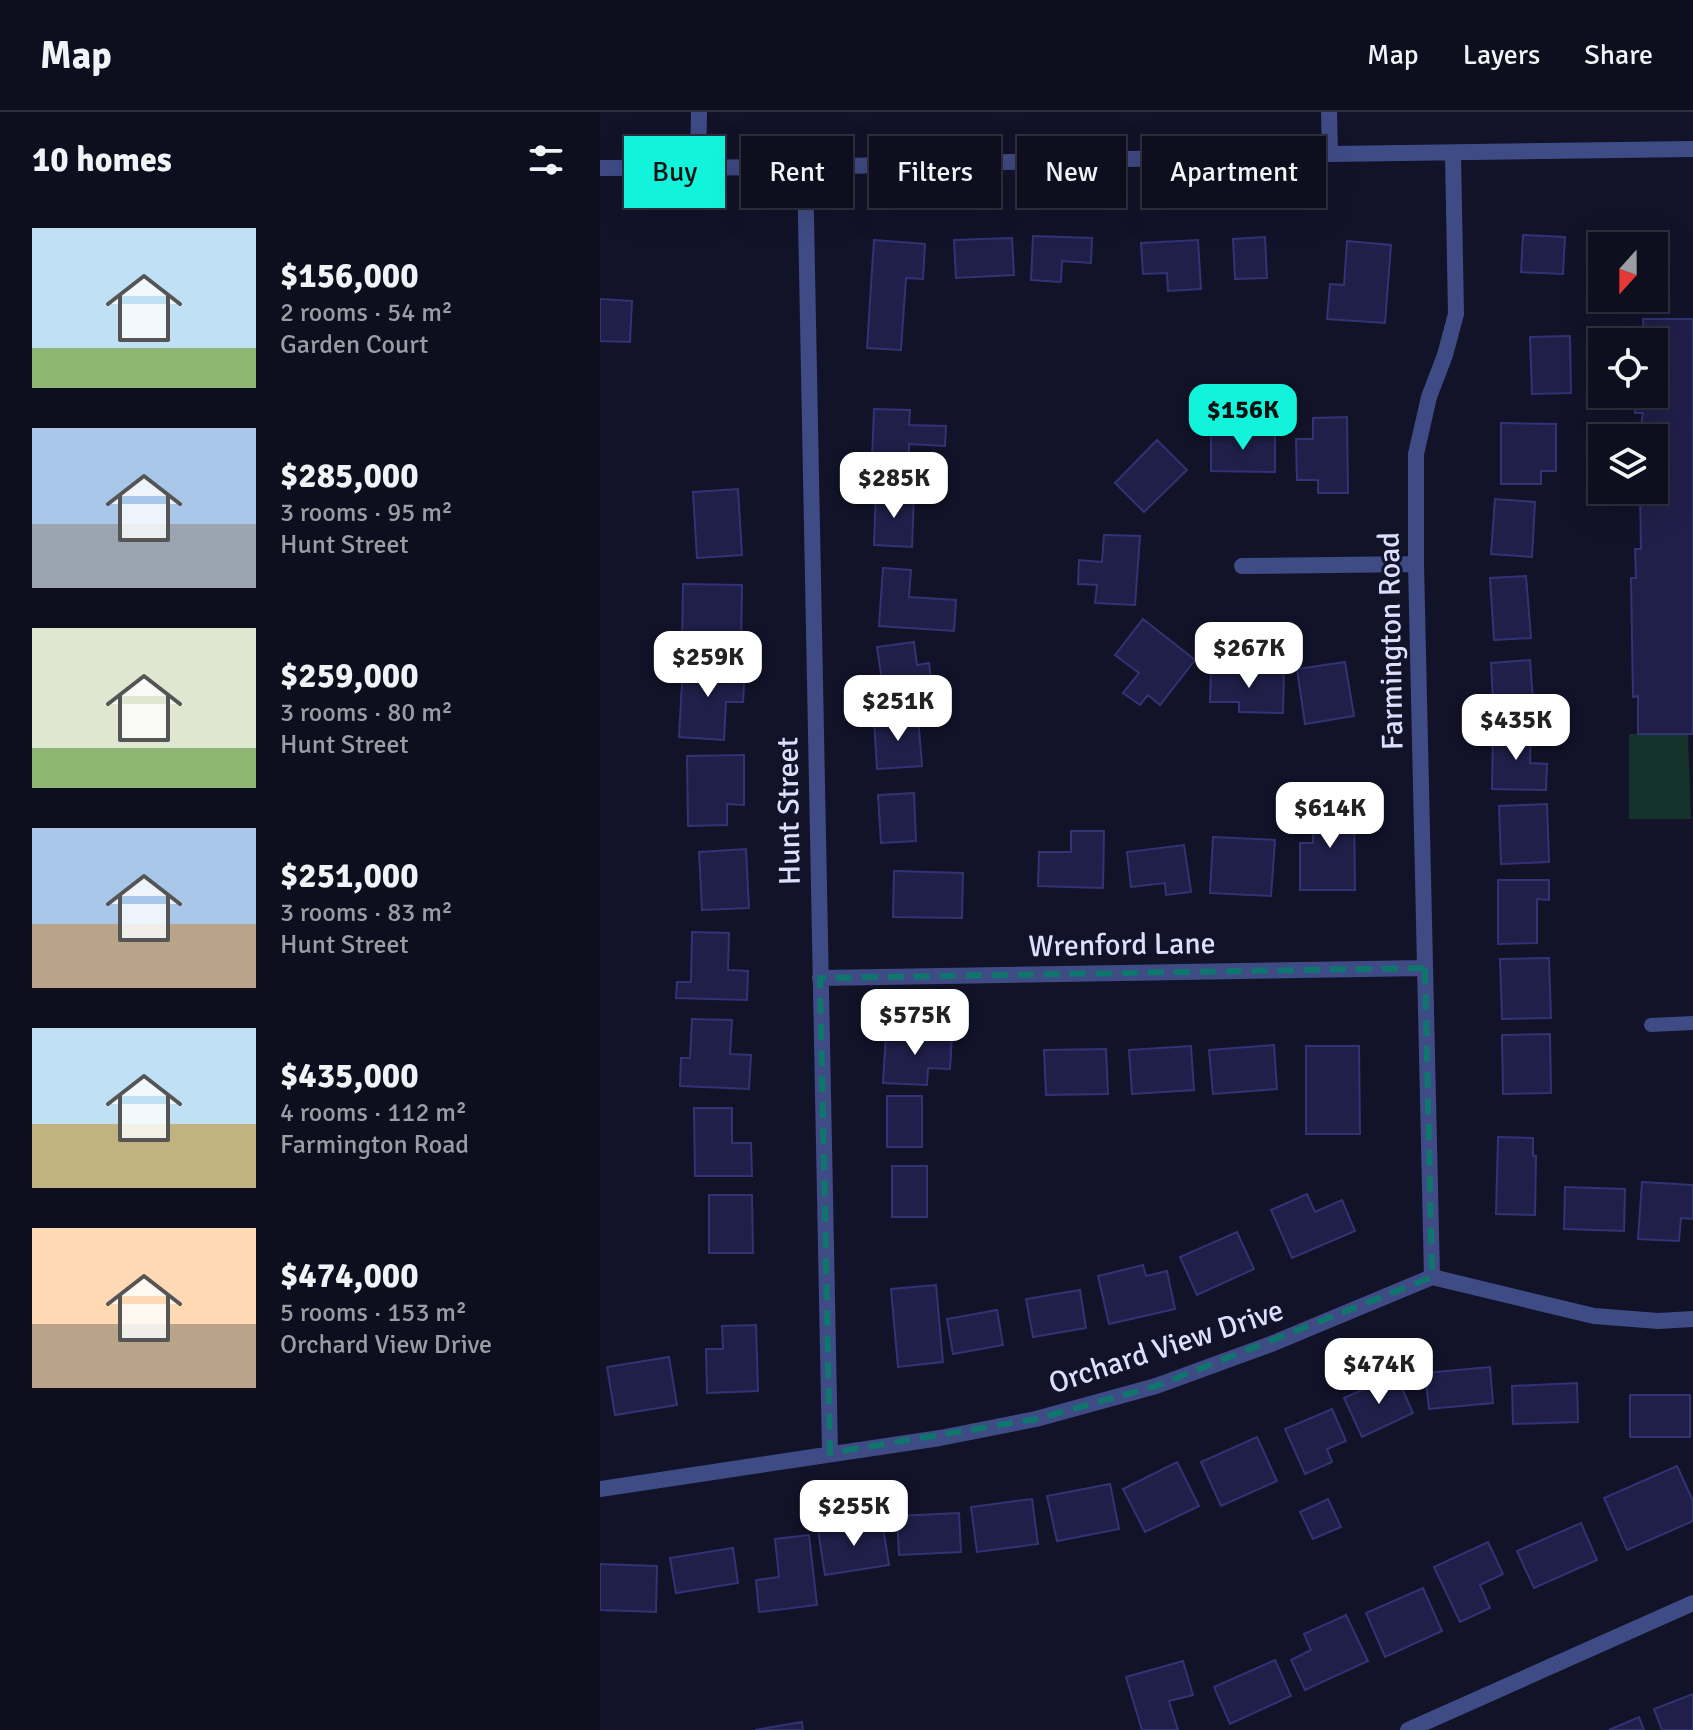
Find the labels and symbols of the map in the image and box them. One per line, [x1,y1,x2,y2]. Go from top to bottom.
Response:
north arrow [1588,232,1668,312]
pin: $156K [1187,384,1299,452]
pin: $285K [838,452,950,520]
street label: Farmington Road [1371,532,1411,750]
pin: $267K [1193,622,1305,690]
pin: $259K [652,631,764,699]
pin: $251K [842,675,954,743]
pin: $435K [1460,694,1572,762]
street label: Hunt Street [769,737,809,885]
pin: $614K [1274,782,1386,850]
street label: Wrenford Lane [1028,925,1216,965]
pin: $575K [859,989,971,1057]
street label: Orchard View Drive [1044,1292,1288,1402]
pin: $474K [1323,1338,1435,1406]
pin: $255K [798,1480,910,1548]

